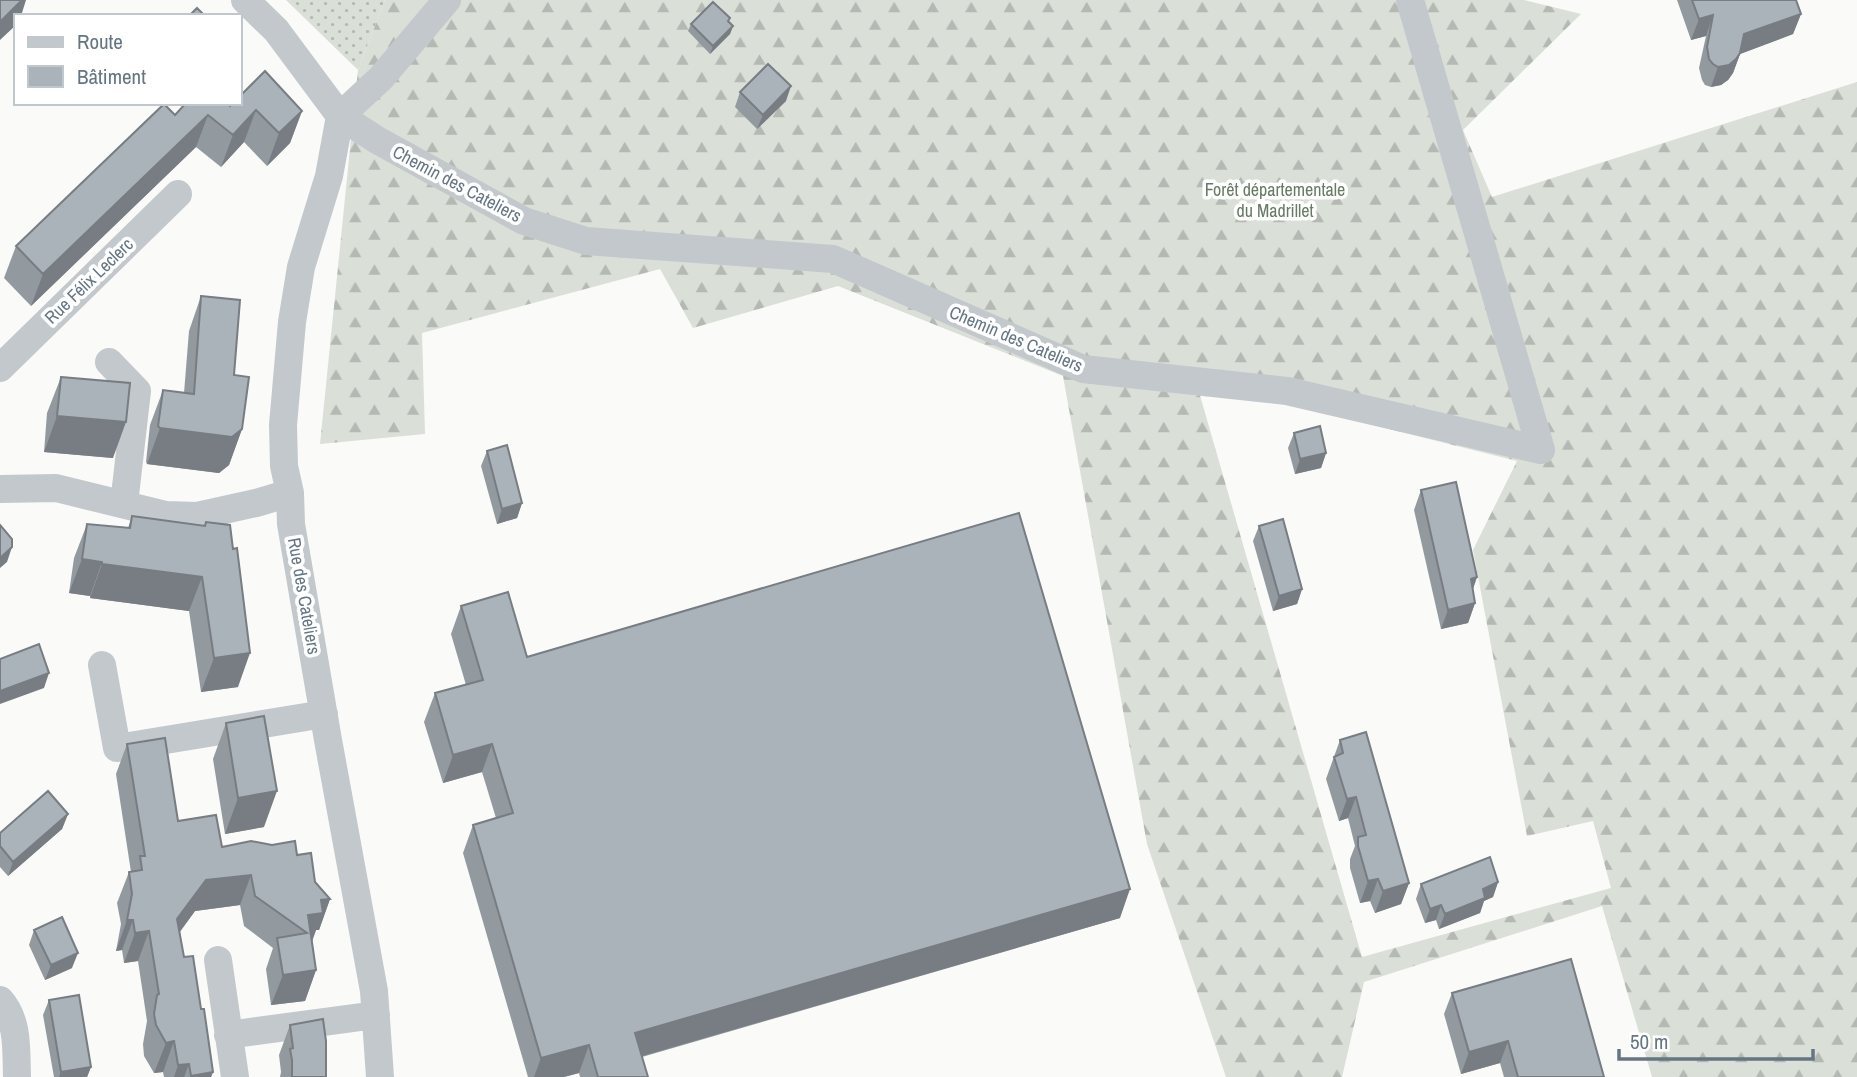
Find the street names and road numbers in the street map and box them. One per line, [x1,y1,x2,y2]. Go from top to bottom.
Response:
street label: Chemin des Cateliers [388,139,526,228]
street label: Rue Félix Leclerc [39,232,138,329]
street label: Chemin des Cateliers [946,299,1087,378]
street label: Rue des Cateliers [282,536,327,656]

